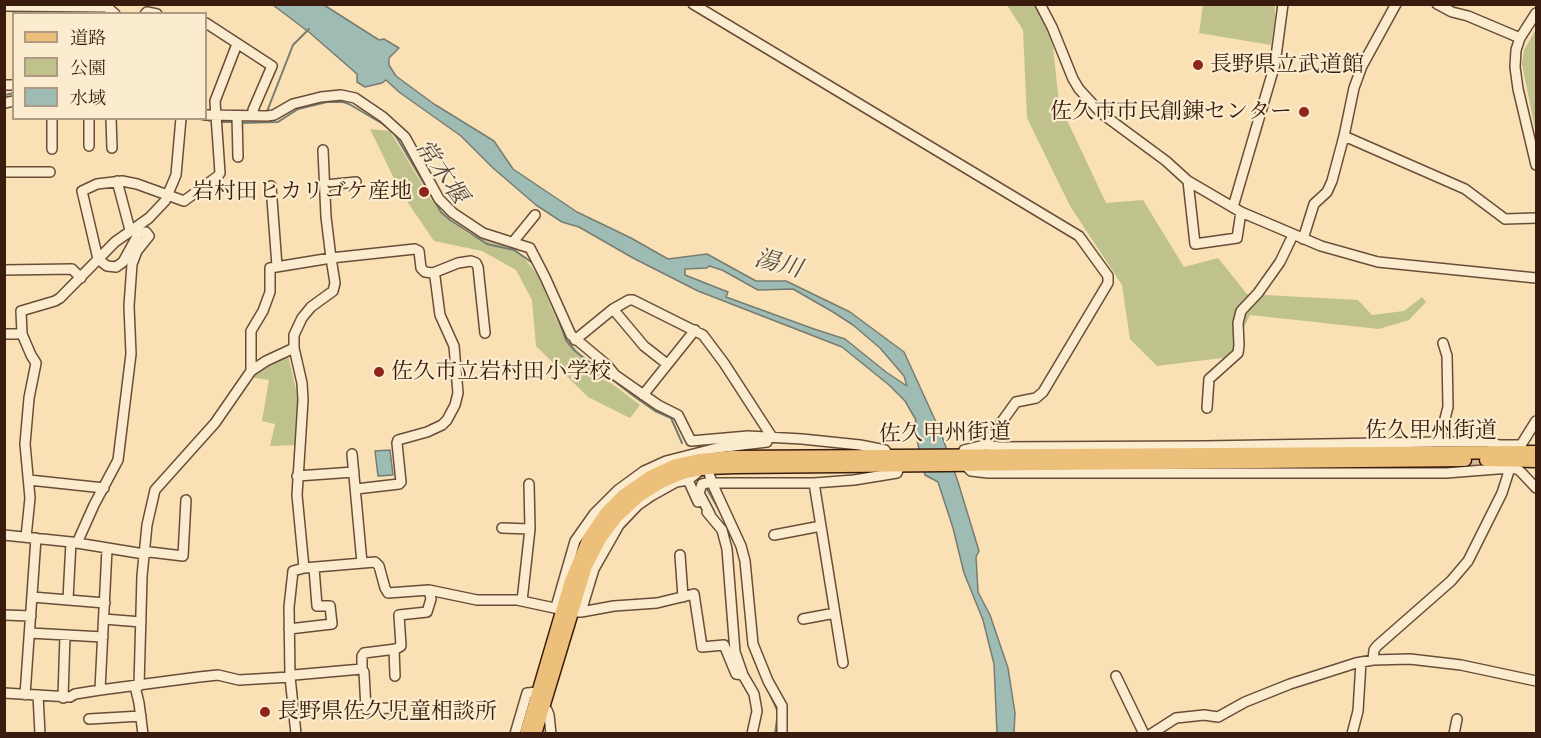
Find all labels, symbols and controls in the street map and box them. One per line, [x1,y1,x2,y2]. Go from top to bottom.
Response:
legend [12,12,207,120]
text: 道路 [70,24,106,51]
place label: 長野県立武道館 [1210,52,1364,78]
text: 公園 [70,54,106,81]
marker: 長野県立武道館 [1191,58,1205,72]
text: 水域 [70,84,106,111]
place label: 佐久市市民創錬センター [1050,99,1292,125]
marker: 佐久市市民創錬センター [1297,105,1311,119]
water label: 常木堰 [408,134,472,210]
place label: 岩村田ヒカリゴケ産地 [192,179,412,205]
marker: 岩村田ヒカリゴケ産地 [417,185,431,199]
water label: 湯川 [751,245,805,285]
place label: 佐久市立岩村田小学校 [391,359,611,385]
marker: 佐久市立岩村田小学校 [372,365,386,379]
street label: 佐久甲州街道 [1365,418,1497,444]
street label: 佐久甲州街道 [879,420,1011,448]
place label: 長野県佐久児童相談所 [277,699,497,725]
marker: 長野県佐久児童相談所 [258,705,272,719]

